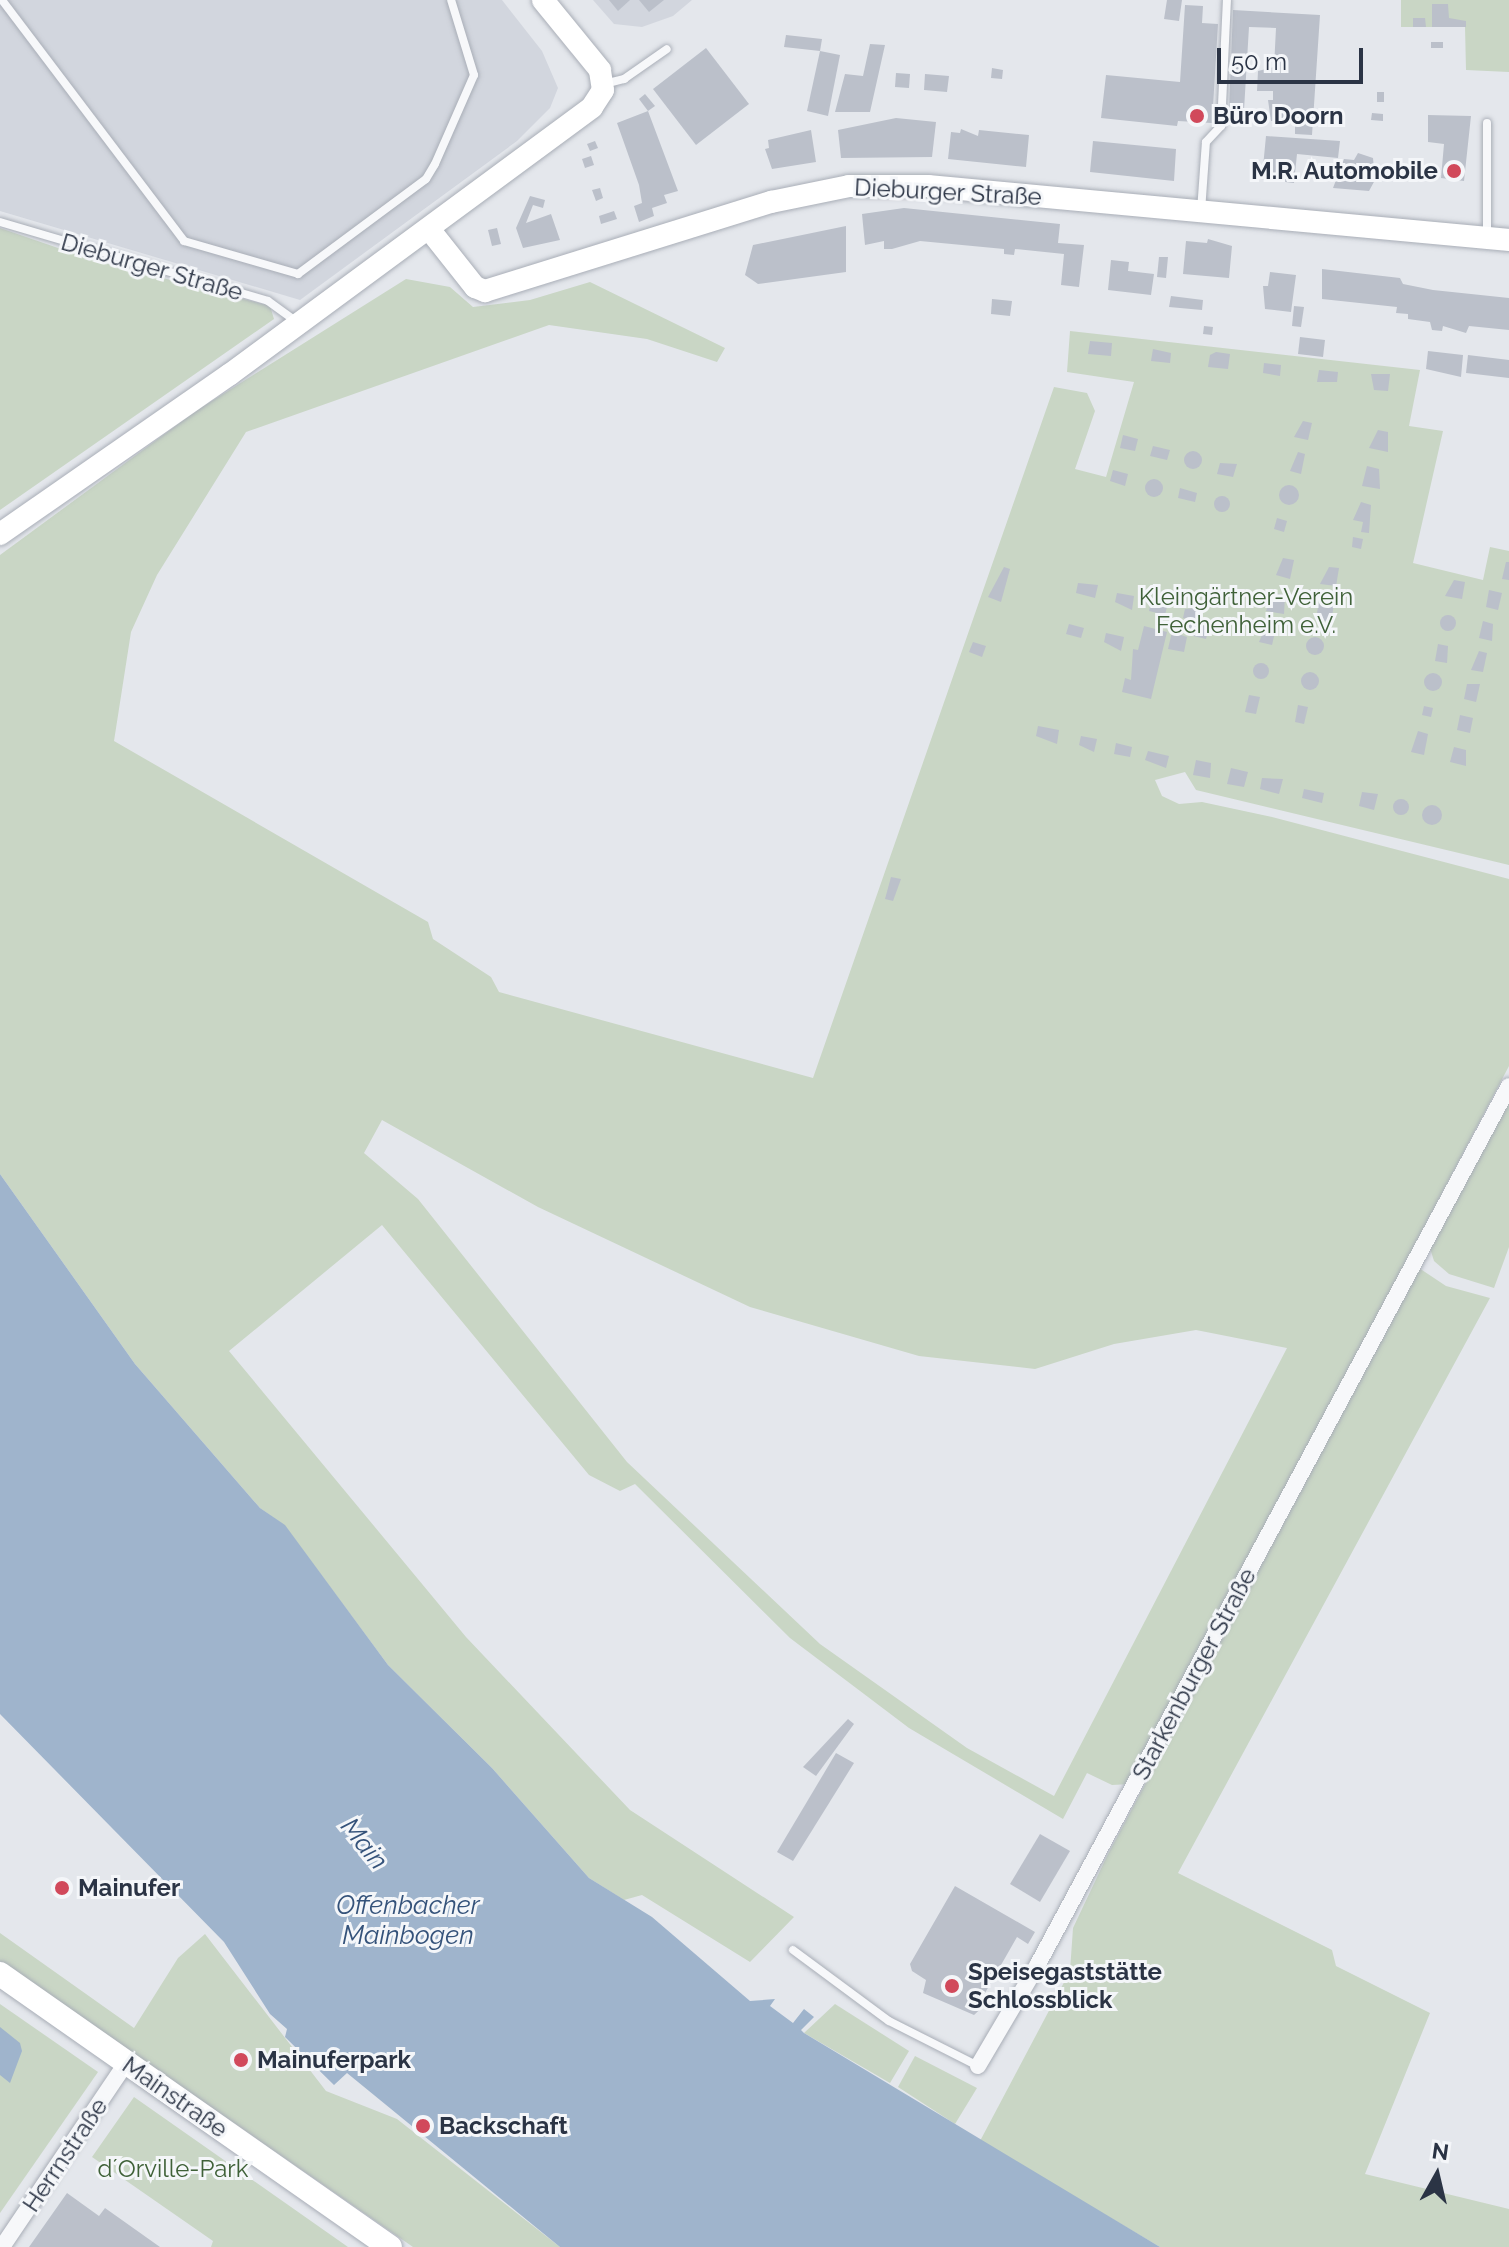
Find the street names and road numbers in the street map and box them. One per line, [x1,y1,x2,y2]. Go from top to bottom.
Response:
street label: Dieburger Straße [853,173,1043,211]
street label: Dieburger Straße [58,227,246,307]
street label: Starkenburger Straße [1126,1563,1262,1785]
street label: Mainstraße [117,2050,233,2144]
street label: Herrnstraße [16,2093,114,2217]

